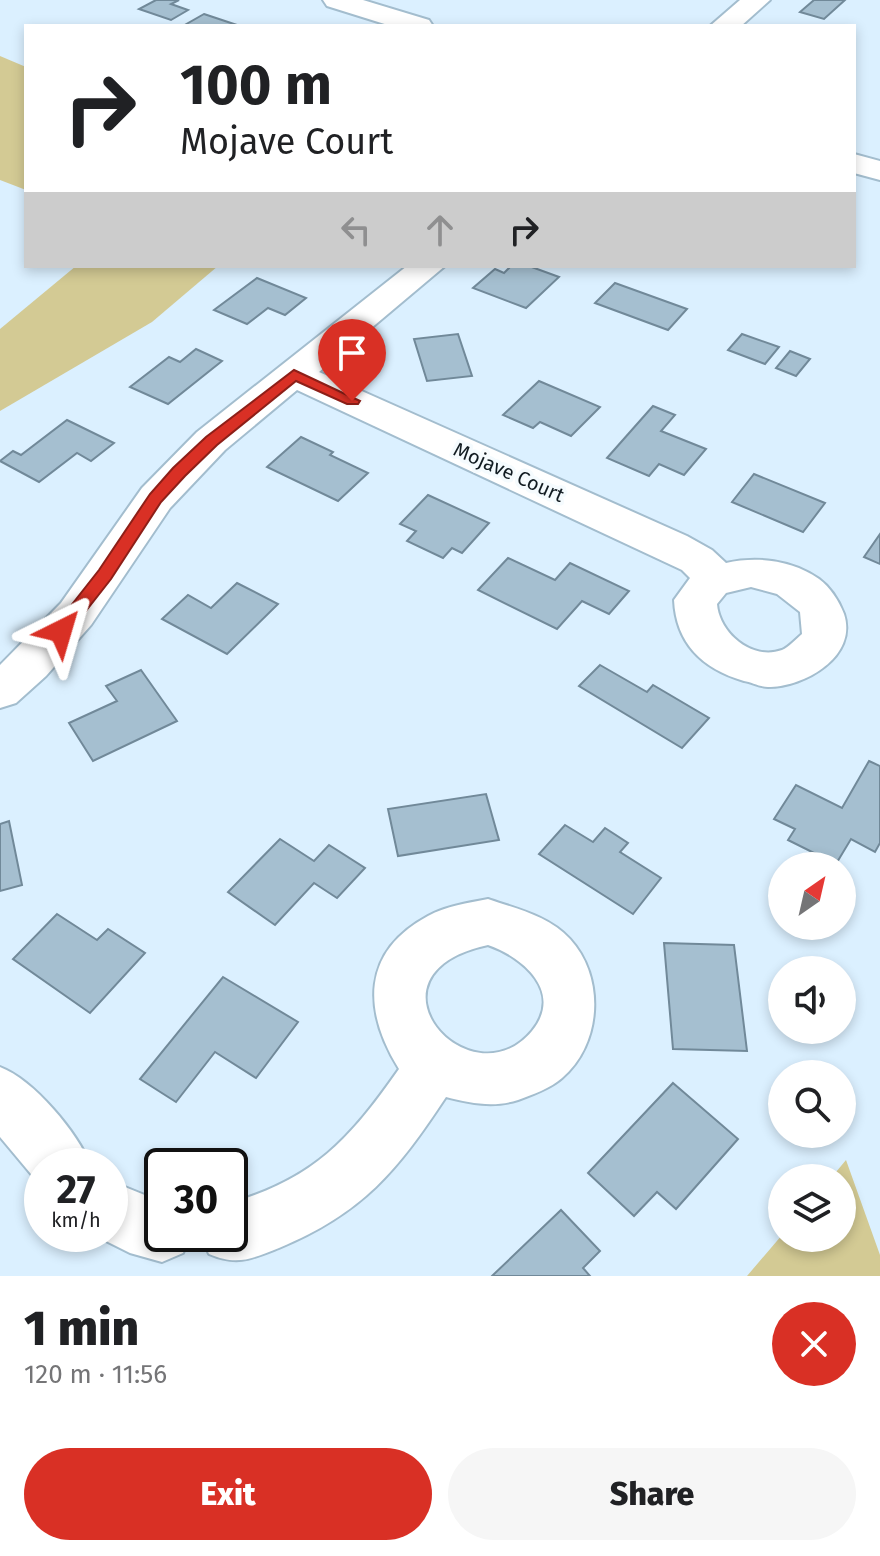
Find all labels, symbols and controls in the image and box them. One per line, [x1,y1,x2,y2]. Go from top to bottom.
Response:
text: 100 m [180,52,332,119]
icon: right [48,56,152,160]
text: Mojave Court [180,120,393,164]
icon: left [334,208,378,252]
icon: ahead [418,208,462,252]
icon: right [502,208,546,252]
pin [318,319,386,401]
icon: arrive [330,331,374,375]
street label: Mojave Court [450,437,569,507]
position arrow [19,589,103,673]
north arrow [768,852,856,940]
map controls [768,852,856,1252]
button: sound [768,956,856,1044]
button: search [768,1060,856,1148]
speed limit sign: 30 [144,1148,248,1252]
button: layers [768,1164,856,1252]
text: 27 [57,1166,96,1214]
text: km/h [51,1208,101,1232]
text: 1 min [24,1300,139,1358]
button: close [772,1302,856,1386]
text: 120 m · 11:56 [24,1359,167,1390]
button: Exit [24,1448,432,1540]
button: Share [448,1448,856,1540]

